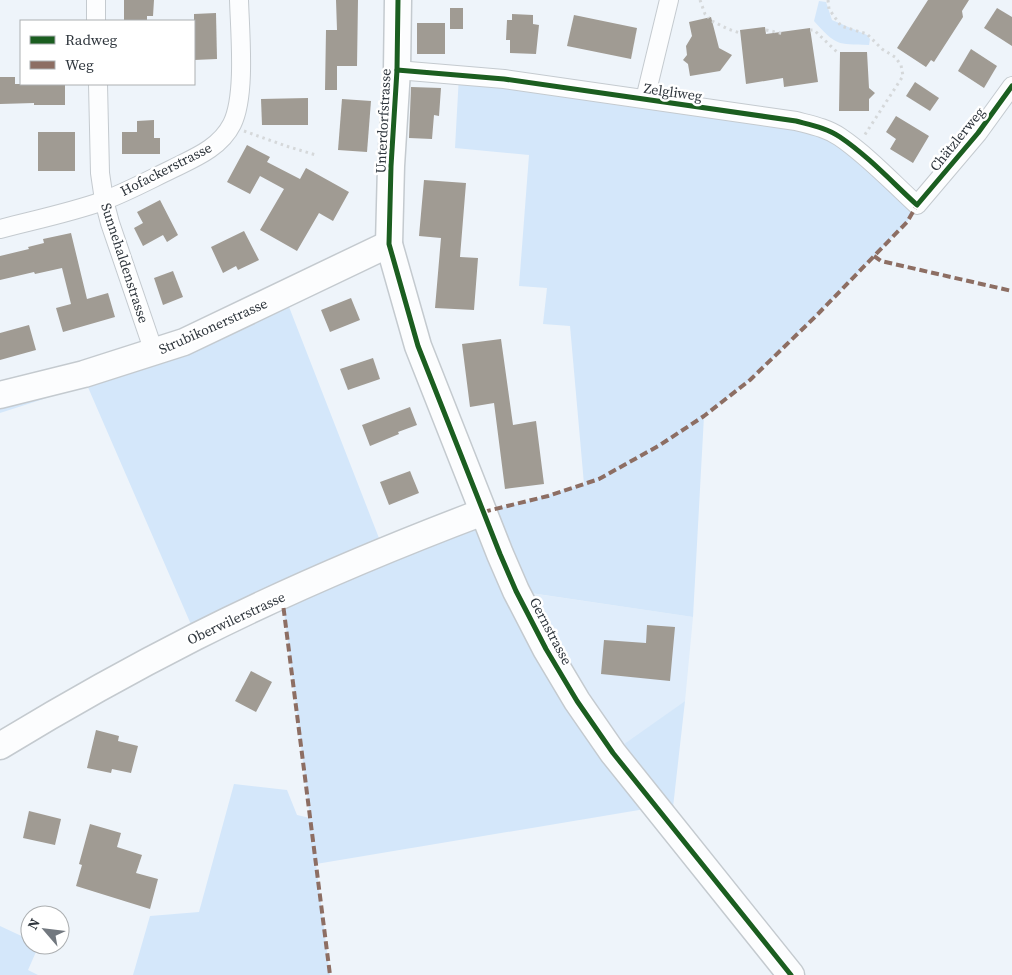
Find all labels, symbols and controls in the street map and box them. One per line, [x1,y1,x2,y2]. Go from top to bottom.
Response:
legend [20,20,195,85]
text: Radweg [65,29,118,50]
text: Weg [65,54,94,75]
street label: Unterdorfstrasse [370,68,396,174]
street label: Zelgliweg [642,78,704,106]
street label: Chätzlerweg [925,103,989,175]
street label: Hofackerstrasse [117,137,215,201]
street label: Sunnehaldenstrasse [96,200,154,326]
street label: Strubikonerstrasse [155,293,271,359]
street label: Oberwilerstrasse [184,587,288,649]
street label: Gernstrasse [525,594,577,668]
north arrow [20,905,70,955]
text: N [22,915,45,933]

